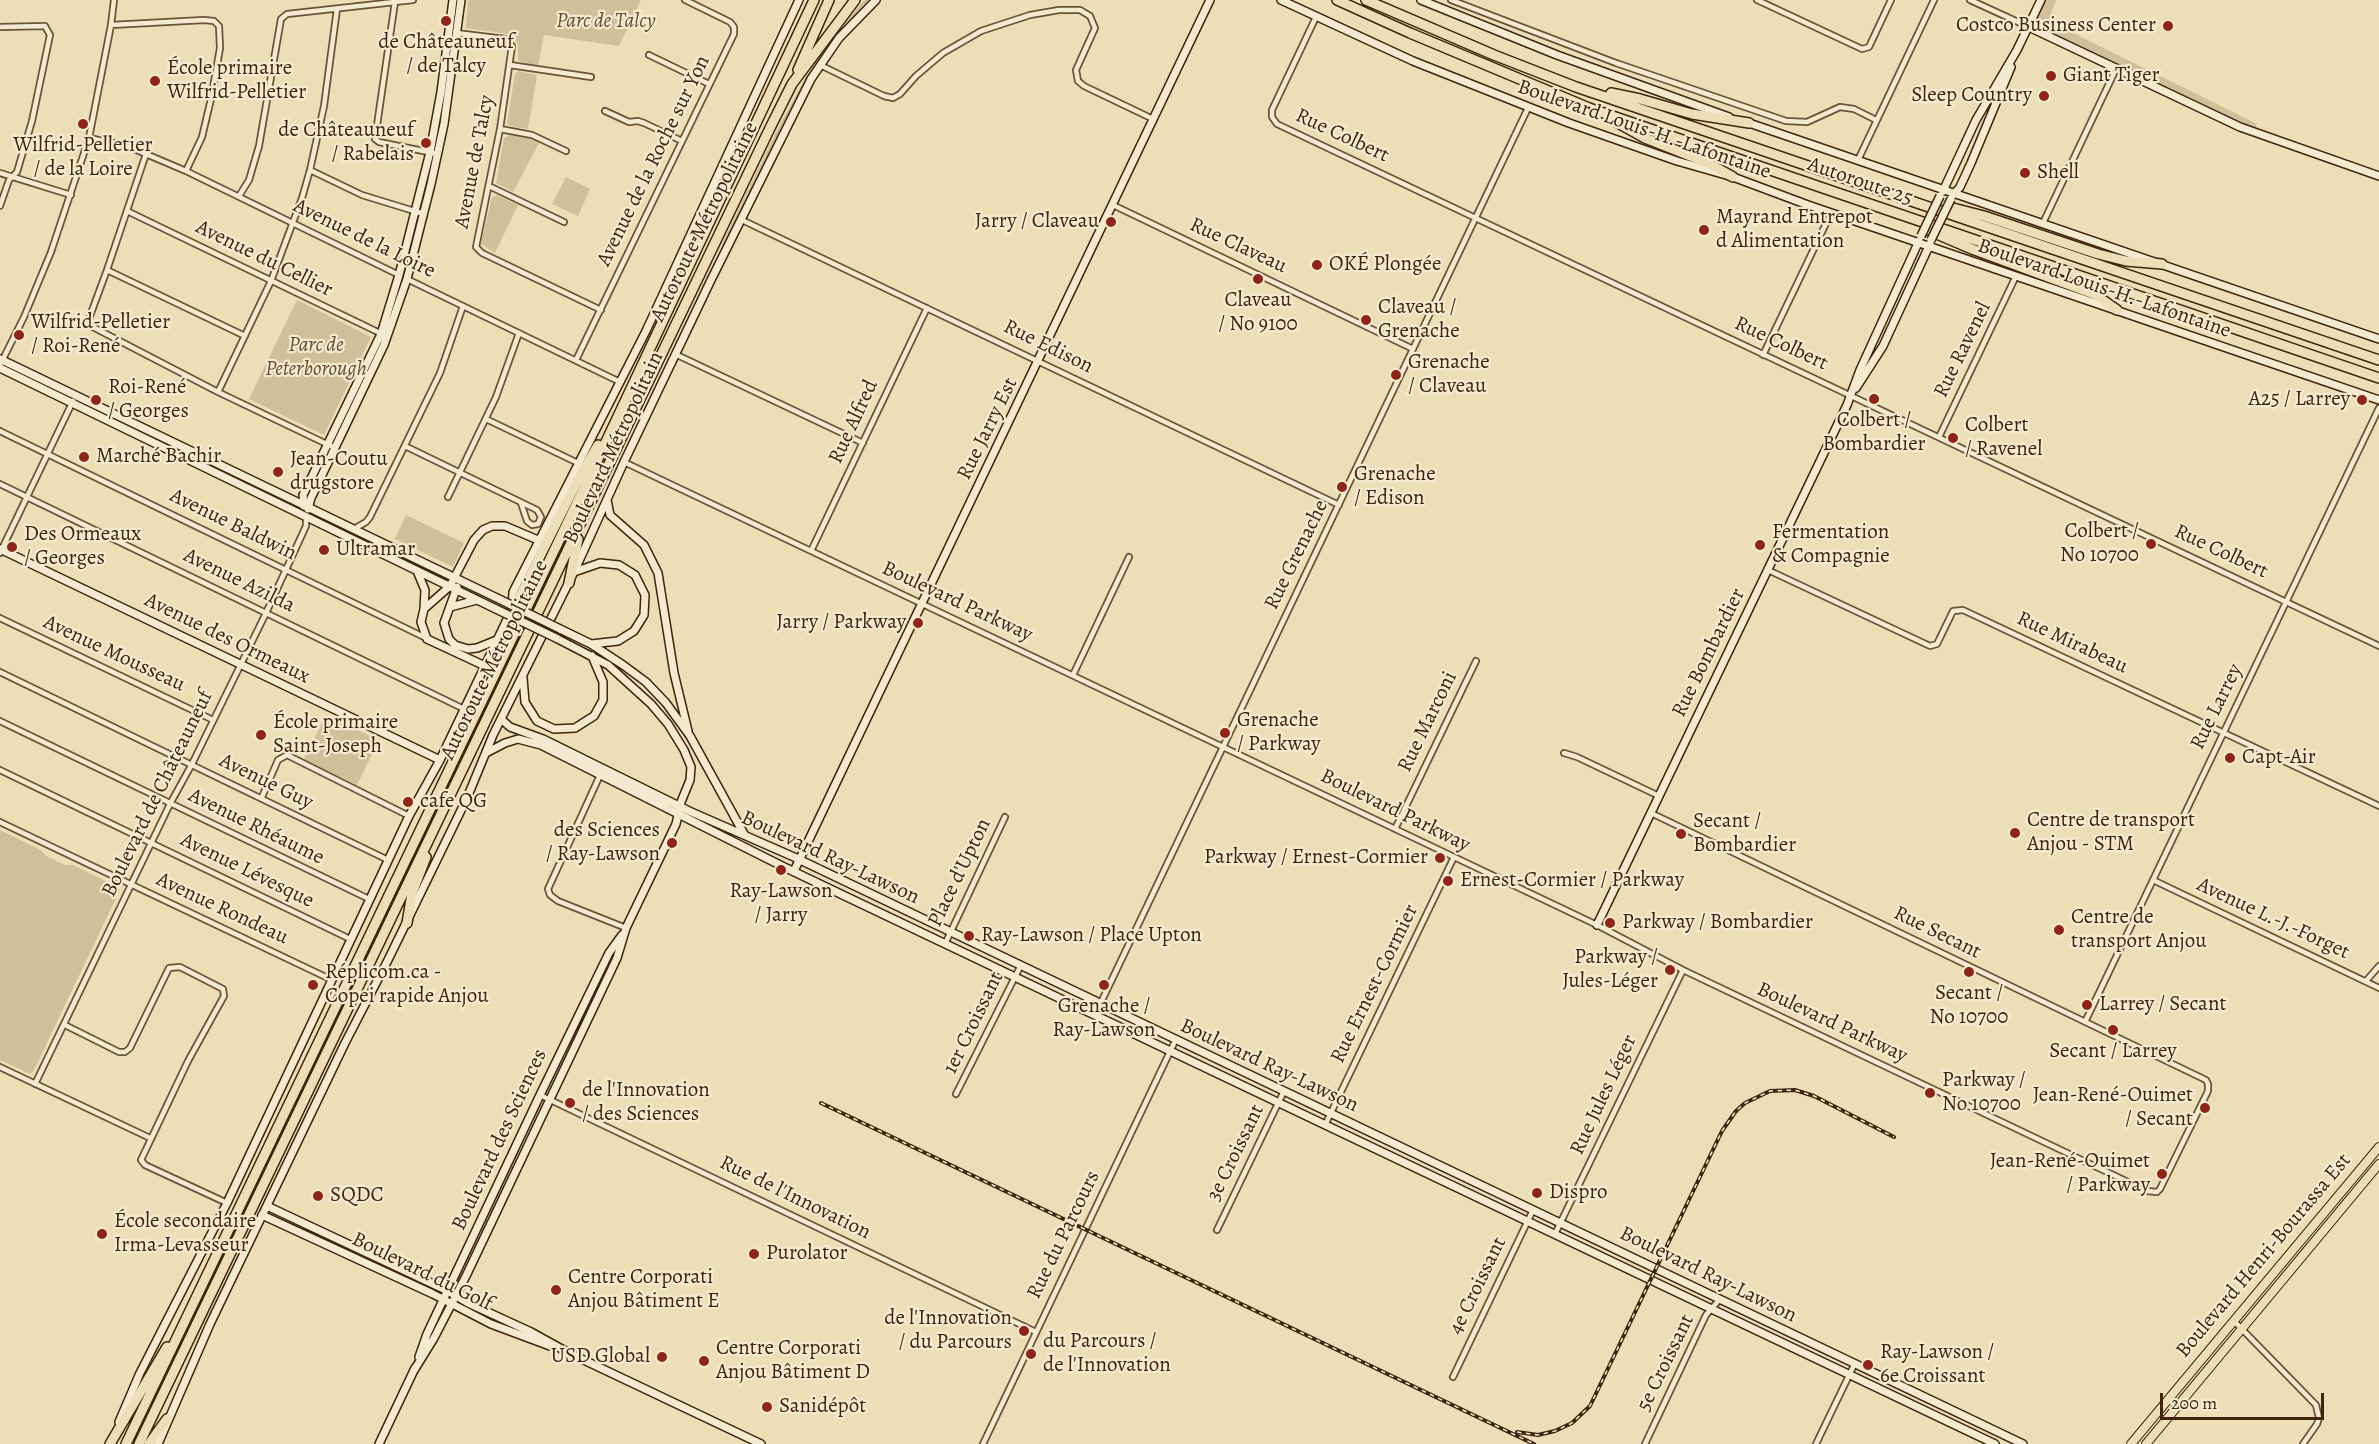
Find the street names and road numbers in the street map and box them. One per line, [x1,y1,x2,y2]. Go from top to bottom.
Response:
street label: Avenue de la Roche sur Yon [592,51,716,271]
street label: Boulevard Louis-H.-Lafontaine [1514,75,1774,185]
street label: Avenue de Talcy [450,93,500,231]
street label: Rue Colbert [1291,103,1393,169]
street label: Autoroute Métropolitaine [646,118,764,326]
street label: Autoroute 25 [1804,152,1916,212]
street label: Avenue de la Loire [289,194,439,284]
street label: Rue Claveau [1185,213,1291,279]
street label: Avenue du Cellier [191,215,337,303]
street label: Boulevard Louis-H.-Lafontaine [1974,234,2234,344]
street label: Rue Ravenel [1929,298,1997,402]
street label: Rue Colbert [1730,311,1832,377]
street label: Rue Edison [999,314,1097,380]
street label: Boulevard Métropolitain [558,348,670,548]
street label: Rue Jarry Est [952,374,1024,484]
street label: Rue Alfred [824,376,884,468]
street label: Avenue Baldwin [166,484,300,566]
street label: Rue Grenache [1260,496,1334,614]
street label: Rue Colbert [2170,519,2272,585]
street label: Avenue Azilda [179,543,299,619]
street label: Autoroute Métropolitaine [436,556,554,764]
street label: Boulevard Parkway [878,556,1036,648]
street label: Rue Bombardier [1667,584,1751,722]
street label: Avenue des Ormeaux [140,588,314,690]
street label: Rue Mirabeau [2013,606,2131,680]
street label: Avenue Mousseau [39,610,189,698]
street label: Rue Larrey [2185,660,2249,754]
street label: Rue Marconi [1393,668,1463,776]
street label: Boulevard de Châteauneuf [97,687,219,901]
street label: Avenue Guy [215,749,317,815]
street label: Boulevard Parkway [1316,764,1474,858]
street label: Avenue Rhéaume [184,783,328,871]
street label: Boulevard Ray-Lawson [737,806,923,910]
street label: Place d'Upton [923,815,997,931]
street label: Avenue Lévesque [176,828,318,914]
street label: Avenue Rondeau [152,867,292,951]
street label: Avenue L.-J.-Forget [2193,873,2353,965]
street label: Rue Ernest-Cormier [1326,901,1424,1067]
street label: Rue Secant [1889,901,1985,965]
street label: 1er Croissant [938,968,1010,1078]
street label: Boulevard Parkway [1753,977,1911,1069]
street label: Boulevard Ray-Lawson [1176,1014,1362,1118]
street label: Rue Jules Léger [1565,1031,1643,1159]
street label: Boulevard des Sciences [447,1045,553,1235]
street label: 3e Croissant [1202,1101,1270,1205]
street label: Boulevard Henri-Bourassa Est [2171,1149,2357,1363]
street label: Rue de l'Innovation [715,1151,875,1245]
street label: Rue du Parcours [1022,1167,1106,1303]
street label: Boulevard Ray-Lawson [1615,1221,1801,1329]
street label: Boulevard du Golf [347,1227,497,1317]
street label: 4e Croissant [1444,1233,1512,1339]
street label: 5e Croissant [1632,1310,1700,1416]

